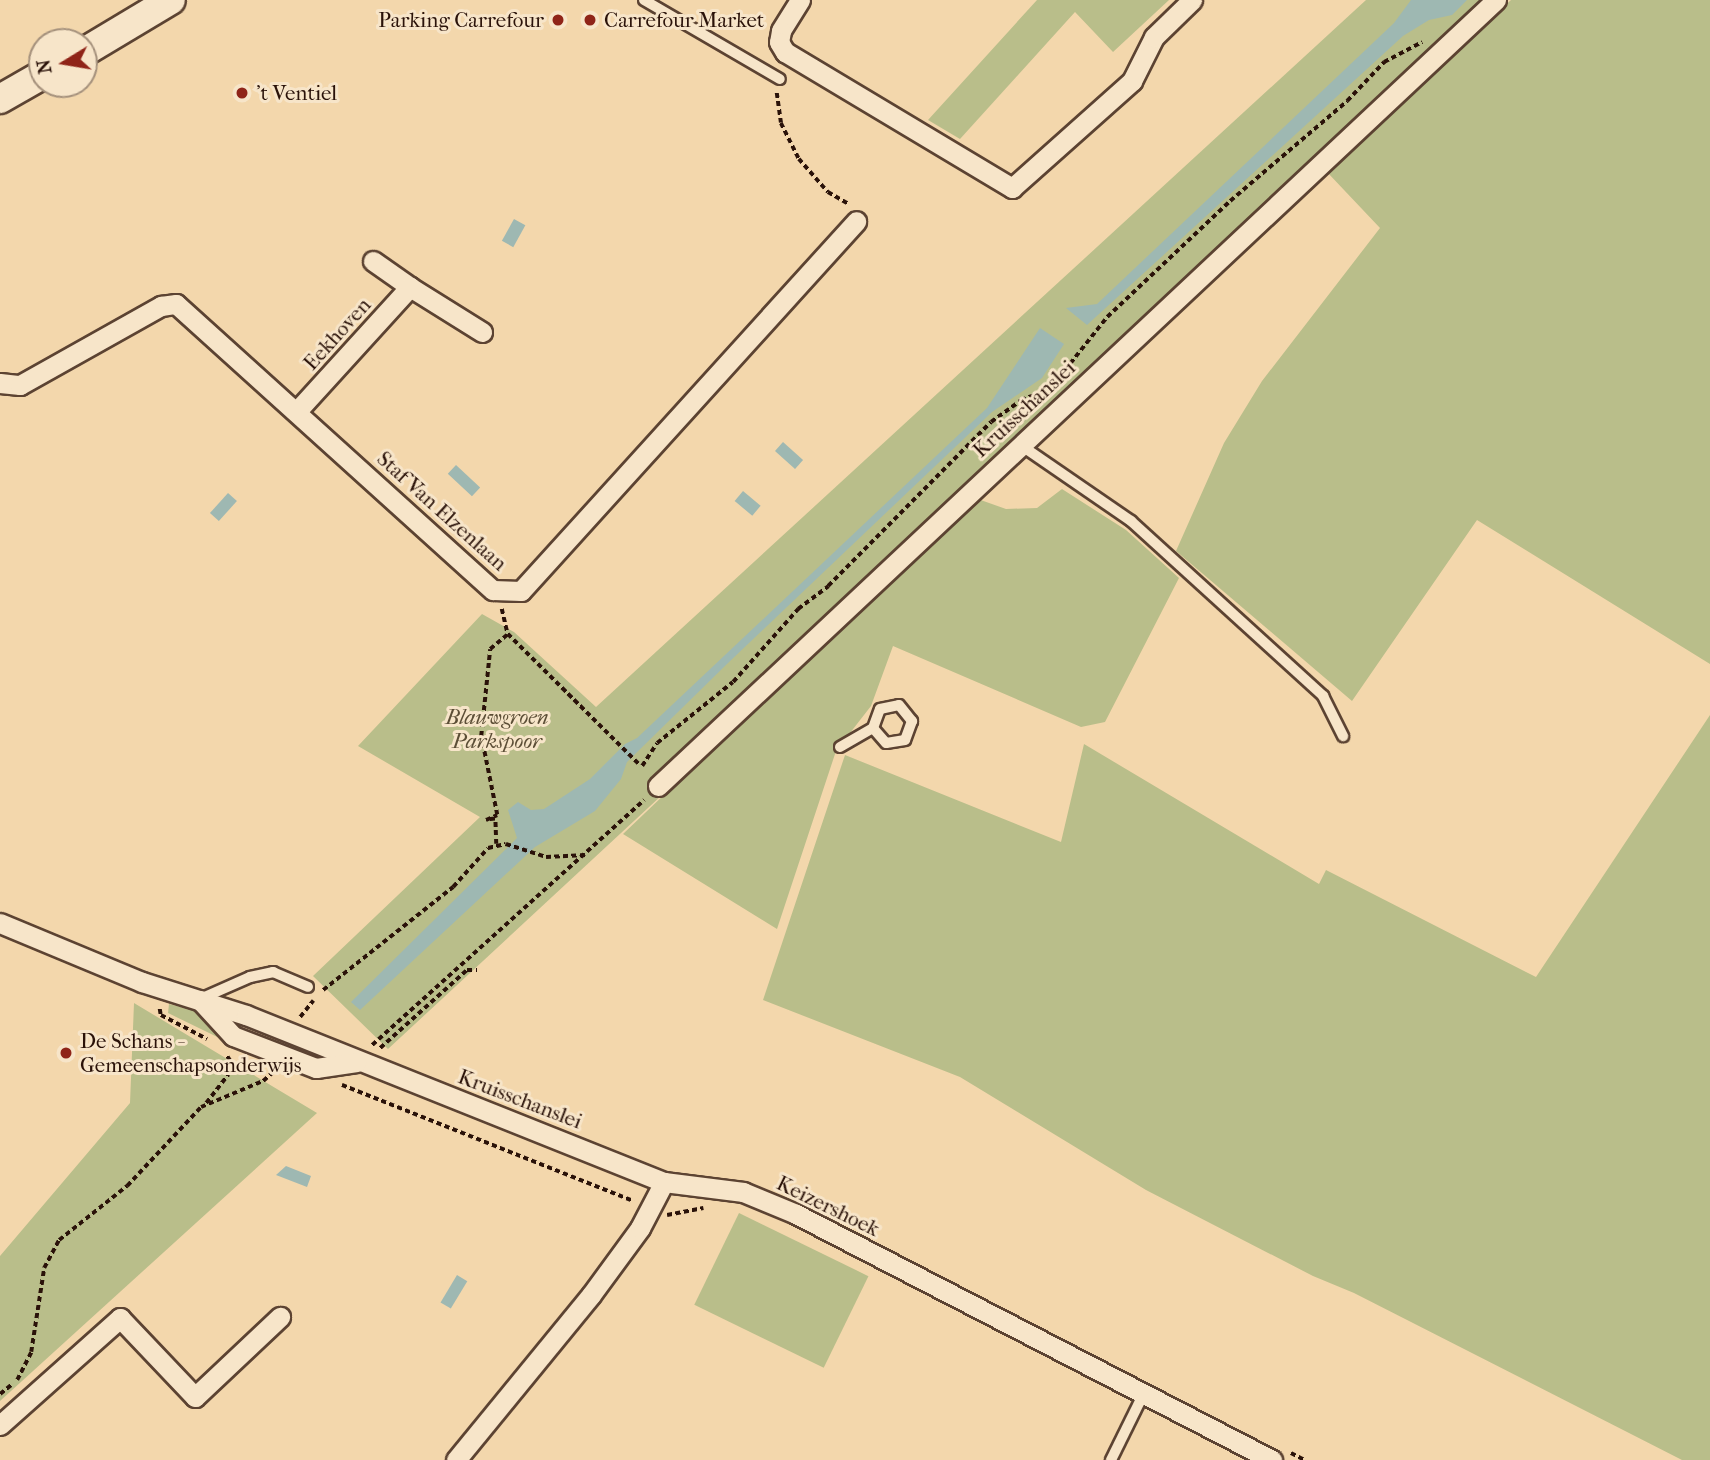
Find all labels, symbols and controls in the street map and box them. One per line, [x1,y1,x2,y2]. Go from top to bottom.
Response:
place label: Parking Carrefour [378,7,544,33]
place label: Carrefour Market [604,7,764,33]
marker: Parking Carrefour [550,12,566,28]
marker: Carrefour Market [582,12,598,28]
north arrow [28,28,98,98]
text: N [32,57,57,76]
place label: 't Ventiel [256,80,337,106]
marker: 't Ventiel [234,85,250,101]
street label: Eekhoven [298,293,376,375]
street label: Kruisschanslei [968,355,1080,463]
street label: Staf Van Elzenlaan [372,446,512,576]
park label: Blauwgroen Parkspoor [445,704,549,754]
place label: De Schans - Gemeenschapsonderwijs [80,1028,302,1078]
marker: De Schans - Gemeenschapsonderwijs [58,1045,74,1061]
street label: Kruisschanslei [455,1064,585,1134]
street label: Keizershoek [772,1170,884,1242]

